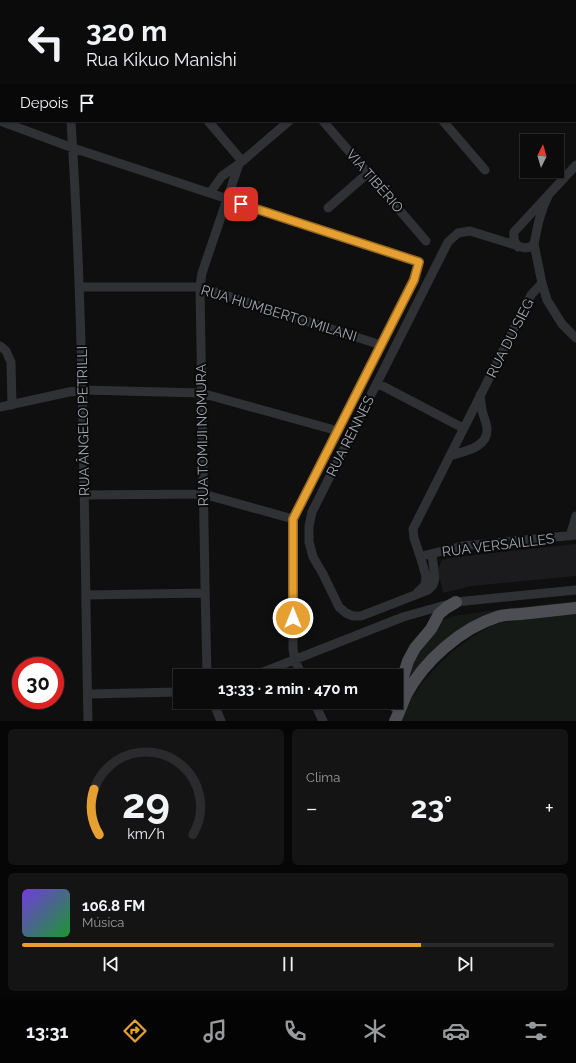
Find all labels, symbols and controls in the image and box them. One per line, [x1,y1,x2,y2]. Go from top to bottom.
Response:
text: 320 m [86,15,167,48]
icon: left [20,16,72,68]
text: Rua Kikuo Manishi [86,49,237,70]
icon: arrive [76,92,98,114]
text: Depois [20,94,68,112]
north arrow [520,134,564,178]
map controls [520,134,564,178]
street label: VIA TIBÉRIO [343,146,407,216]
pin [224,187,258,221]
icon: arrive [230,193,252,215]
street label: RUA HUMBERTO MILANI [199,282,359,344]
street label: RUA DU SIEG [483,296,537,380]
street label: RUA ÂNGELO PETRILLI [73,346,92,496]
street label: RUA TOMIJI NOMURA [193,363,211,506]
street label: RUA RENNES [323,393,377,479]
street label: RUA VERSAILLES [441,530,556,560]
position arrow [272,597,314,639]
speed limit sign: 30 [12,657,64,709]
text: 13:33 · 2 min · 470 m [218,680,358,698]
text: Clima [306,770,340,785]
text: 29 [122,779,170,828]
text: 23° [410,790,452,825]
text: − [306,795,318,821]
text: + [545,795,554,821]
text: km/h [127,826,165,842]
text: 106.8 FM [82,897,145,915]
text: Música [82,915,124,930]
icon: previous [100,953,122,975]
icon: pause [277,953,299,975]
icon: next [454,953,476,975]
icon: directions [121,1017,149,1045]
icon: music [201,1017,229,1045]
icon: phone [281,1017,309,1045]
icon: climate [361,1017,389,1045]
icon: car [442,1017,470,1045]
icon: filters [522,1017,550,1045]
text: 13:31 [26,1021,68,1042]

